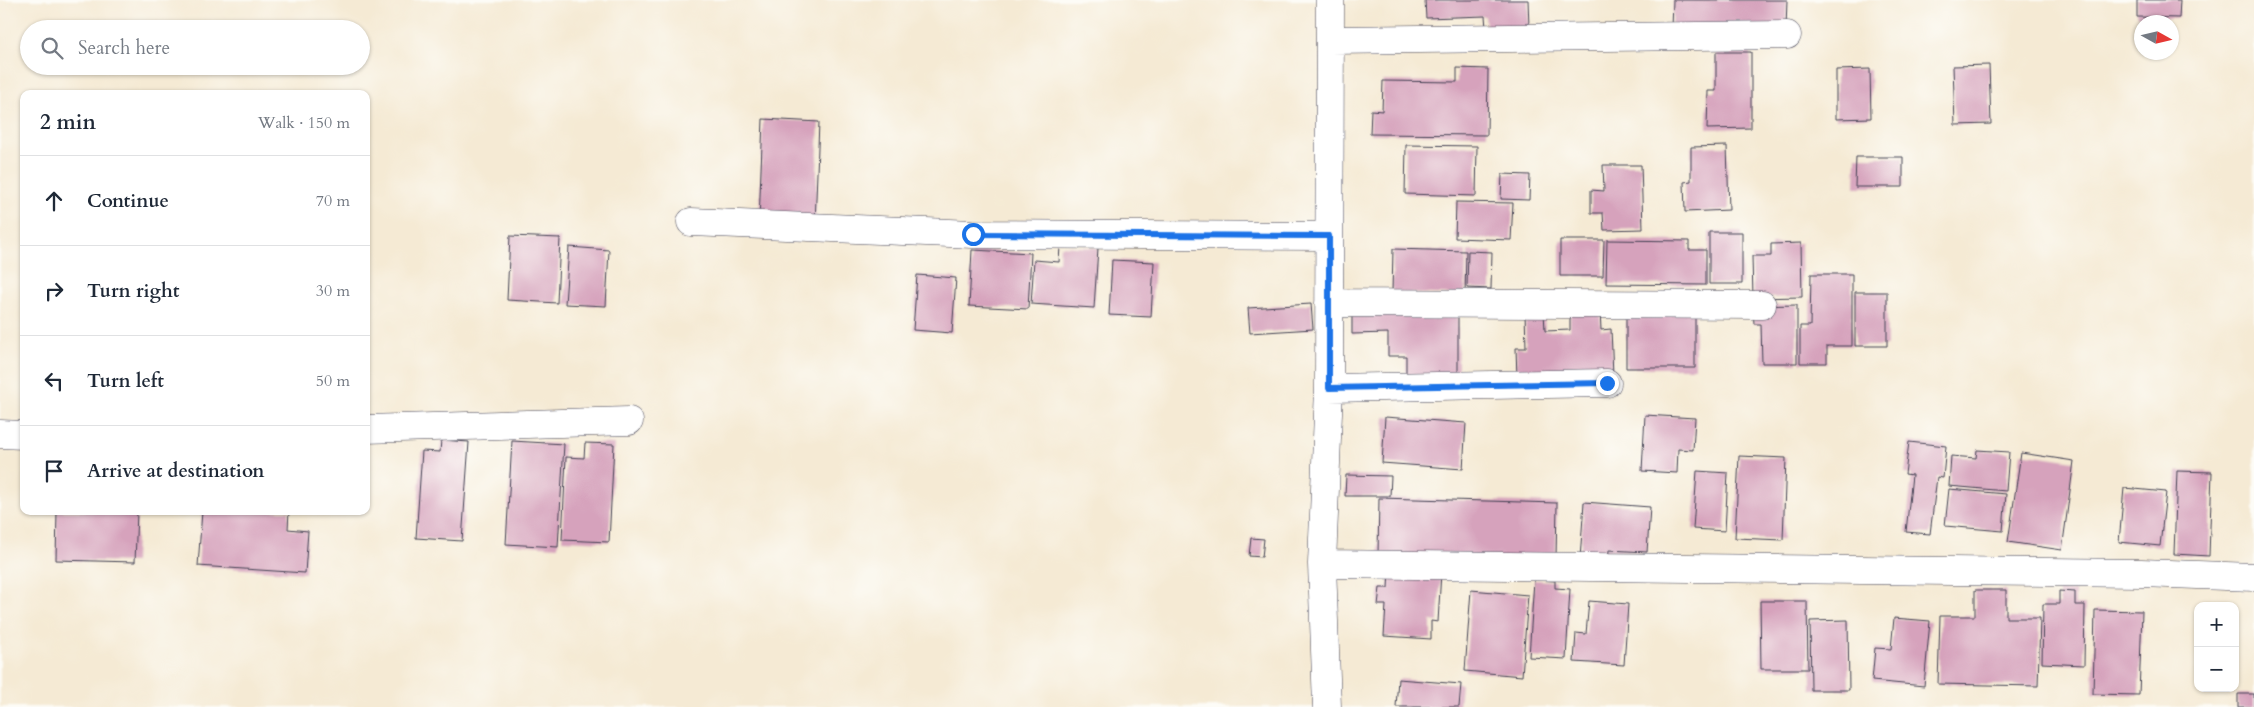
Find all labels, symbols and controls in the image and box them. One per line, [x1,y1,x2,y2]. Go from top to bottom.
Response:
north arrow [2134,15,2179,60]
search box [20,20,370,75]
icon: search [38,34,66,62]
text: Search here [78,35,170,61]
text: 2 min [40,108,96,137]
text: Walk · 150 m [258,112,350,134]
icon: ahead [40,187,68,215]
text: Continue [87,188,169,214]
text: 70 m [316,190,350,212]
route start [962,223,985,246]
icon: right [40,277,68,305]
text: Turn right [87,278,179,304]
text: 30 m [316,280,350,302]
icon: left [40,367,68,395]
text: Turn left [87,368,164,394]
text: 50 m [316,370,350,392]
route end [1596,372,1619,395]
icon: arrive [40,457,68,485]
text: Arrive at destination [87,458,264,484]
map controls [2194,602,2239,692]
button: + [2194,602,2239,647]
button: − [2194,647,2239,692]

